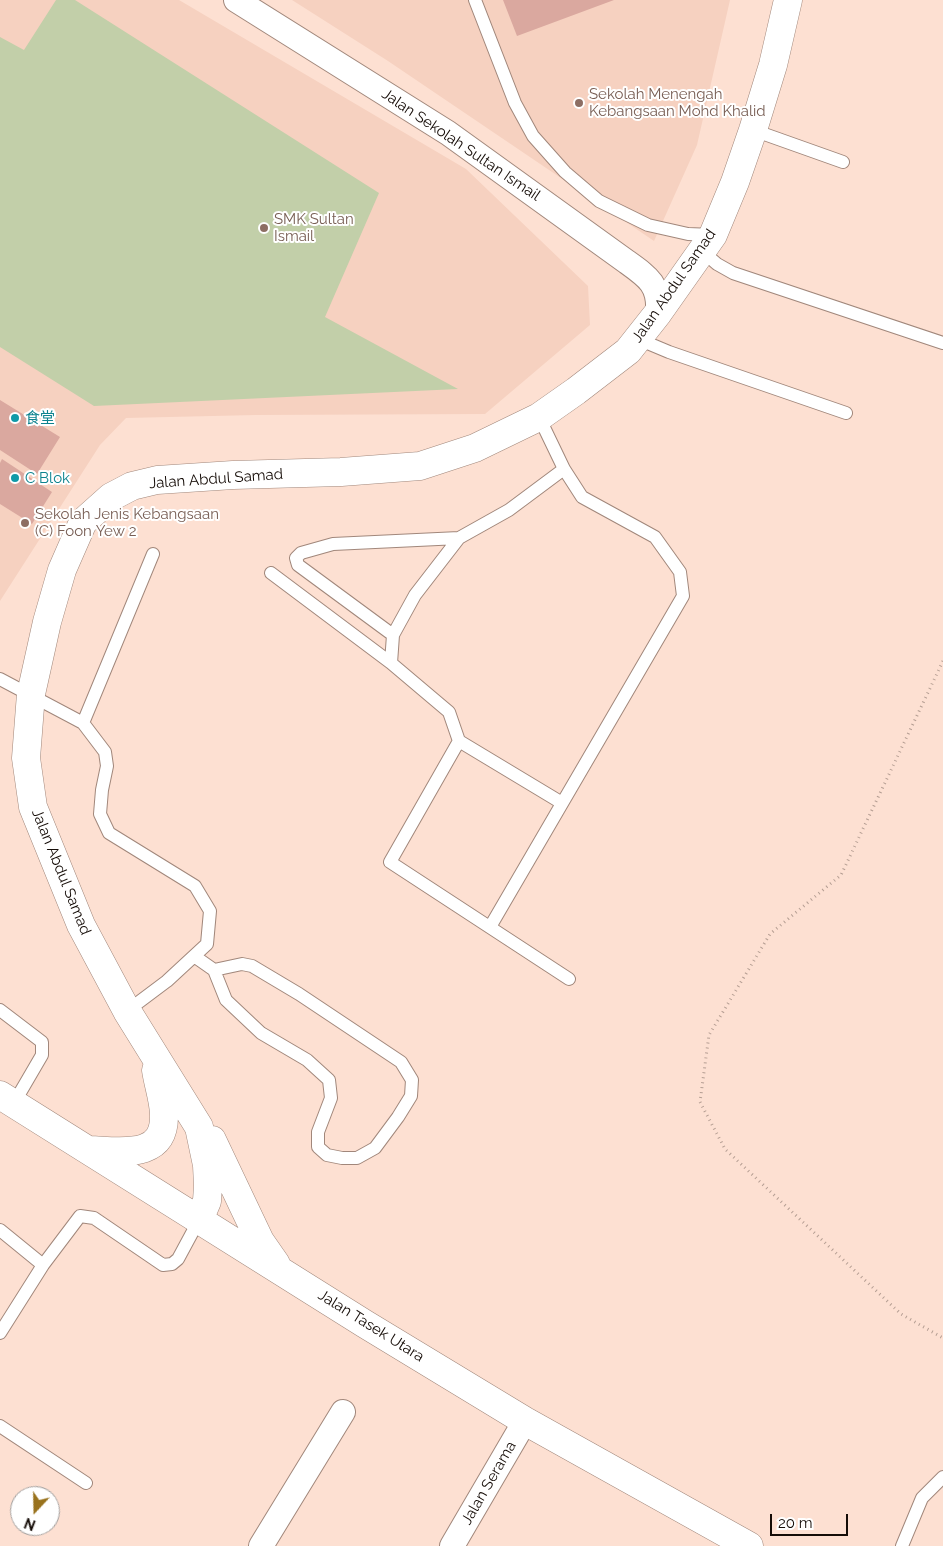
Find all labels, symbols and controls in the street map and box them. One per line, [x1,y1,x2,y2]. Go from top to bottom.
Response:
street label: Jalan Sekolah Sultan Ismail [378,85,544,205]
place label: Sekolah Menengah Kebangsaan Mohd Khalid [589,85,766,120]
marker: Sekolah Menengah Kebangsaan Mohd Khalid [573,97,585,109]
place label: SMK Sultan Ismail [274,210,354,245]
marker: SMK Sultan Ismail [258,222,270,234]
street label: Jalan Abdul Samad [628,226,720,346]
place label: 食堂 [25,409,55,427]
marker: 食堂 [9,412,21,424]
street label: Jalan Abdul Samad [148,465,284,493]
place label: C Blok [25,469,70,487]
marker: C Blok [9,472,21,484]
place label: Sekolah Jenis Kebangsaan (C) Foon Yew 2 [35,505,219,540]
marker: Sekolah Jenis Kebangsaan (C) Foon Yew 2 [19,517,31,529]
street label: Jalan Abdul Samad [28,806,94,938]
street label: Jalan Tasek Utara [315,1286,427,1366]
street label: Jalan Serama [458,1438,520,1528]
north arrow [10,1486,60,1536]
scale bar [773,1504,850,1536]
text: 20 m [778,1514,813,1532]
text: N [22,1515,38,1533]

